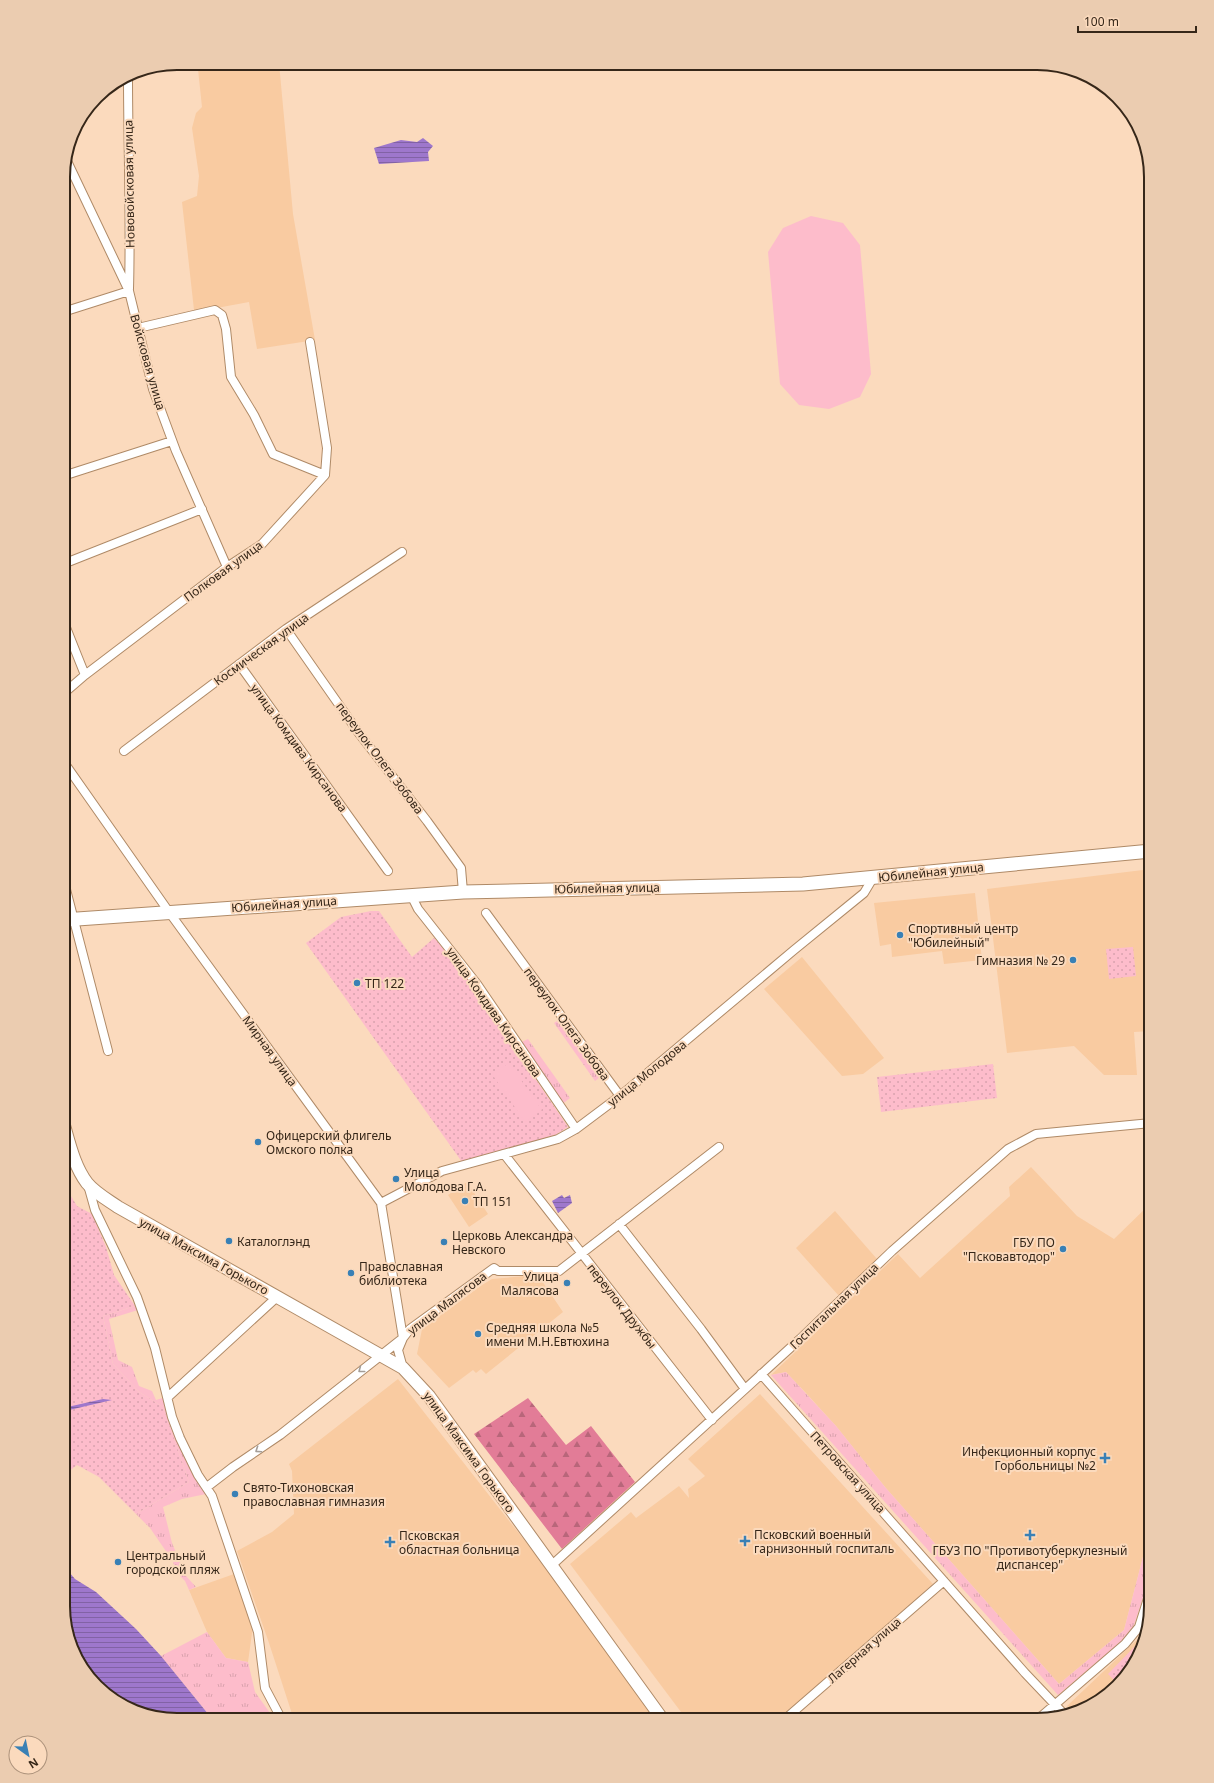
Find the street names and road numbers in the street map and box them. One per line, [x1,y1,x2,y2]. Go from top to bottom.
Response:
street label: Нововойсковая улица [119,120,139,248]
street label: Войсковая улица [126,312,170,412]
street label: Полковая улица [180,537,266,605]
street label: Космическая улица [210,609,312,689]
street label: улица Комдива Кирсанова [247,680,351,816]
street label: переулок Олега Зобова [332,699,428,817]
street label: Юбилейная улица [877,858,985,886]
street label: Юбилейная улица [554,879,660,897]
street label: Юбилейная улица [231,892,337,916]
street label: улица Комдива Кирсанова [443,944,545,1080]
street label: переулок Олега Зобова [520,964,614,1084]
street label: Мирная улица [239,1012,301,1090]
street label: улица Молодова [604,1036,690,1110]
street label: улица Максима Горького [136,1213,272,1299]
street label: Госпитальная улица [786,1259,882,1353]
street label: переулок Дружбы [583,1260,661,1352]
street label: улица Малясова [404,1268,490,1338]
street label: улица Максима Горького [419,1388,519,1516]
street label: Петровская улица [807,1427,889,1517]
street label: Лагерная улица [824,1613,904,1687]

